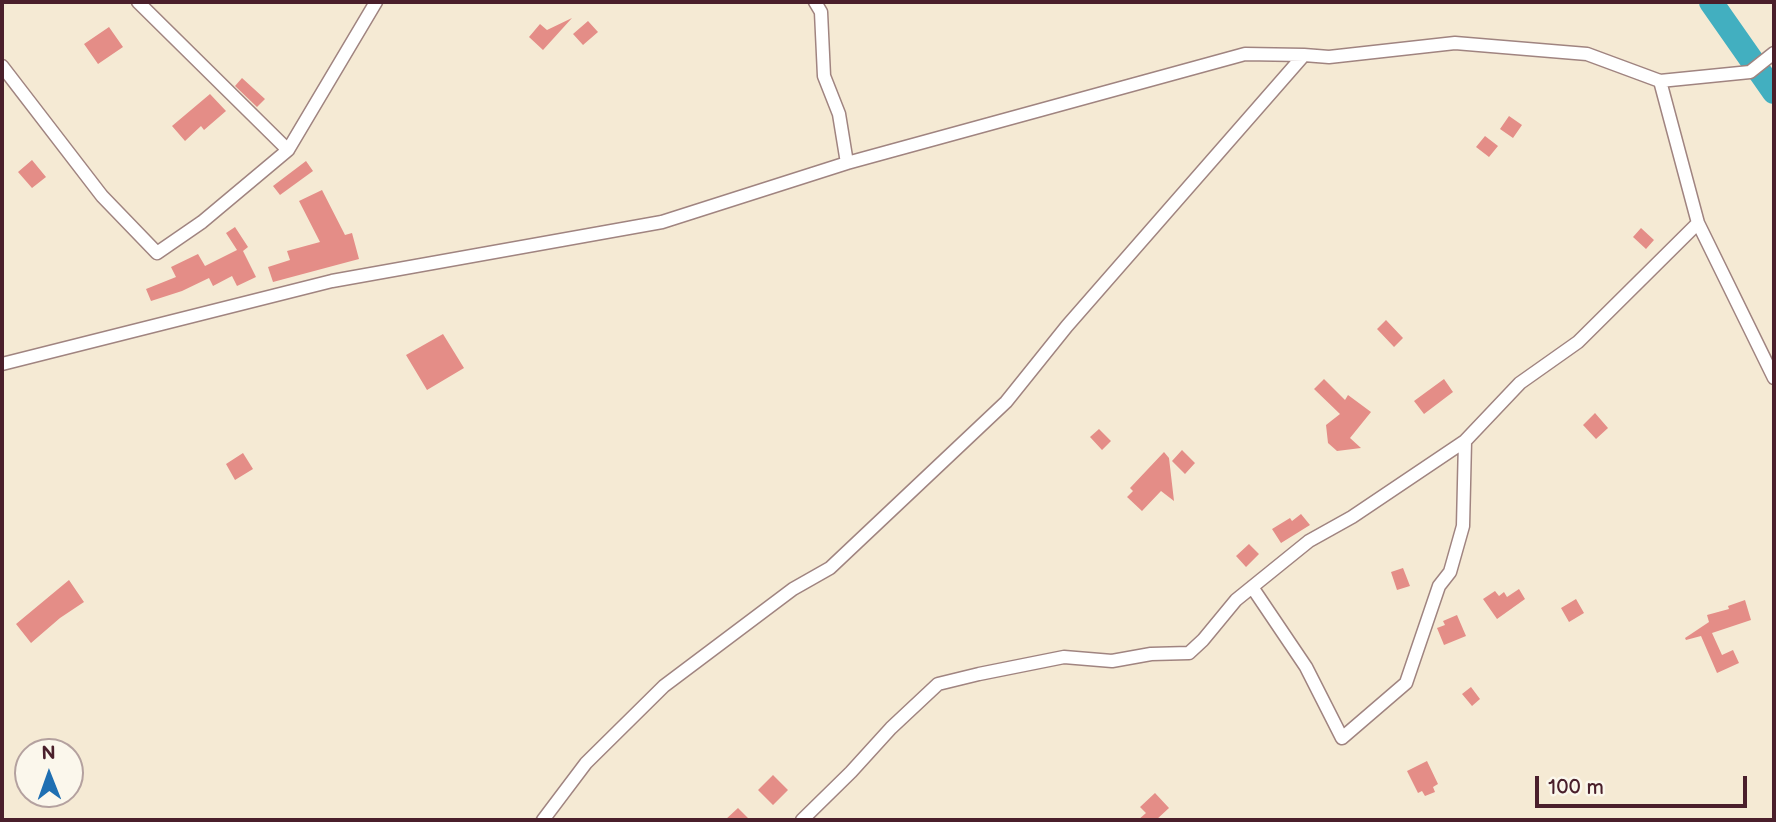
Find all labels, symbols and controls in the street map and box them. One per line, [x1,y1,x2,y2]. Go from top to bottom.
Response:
north arrow [14,738,84,808]
text: N [41,742,56,765]
scale bar [1538,762,1750,806]
text: 100 m [1548,775,1604,800]

